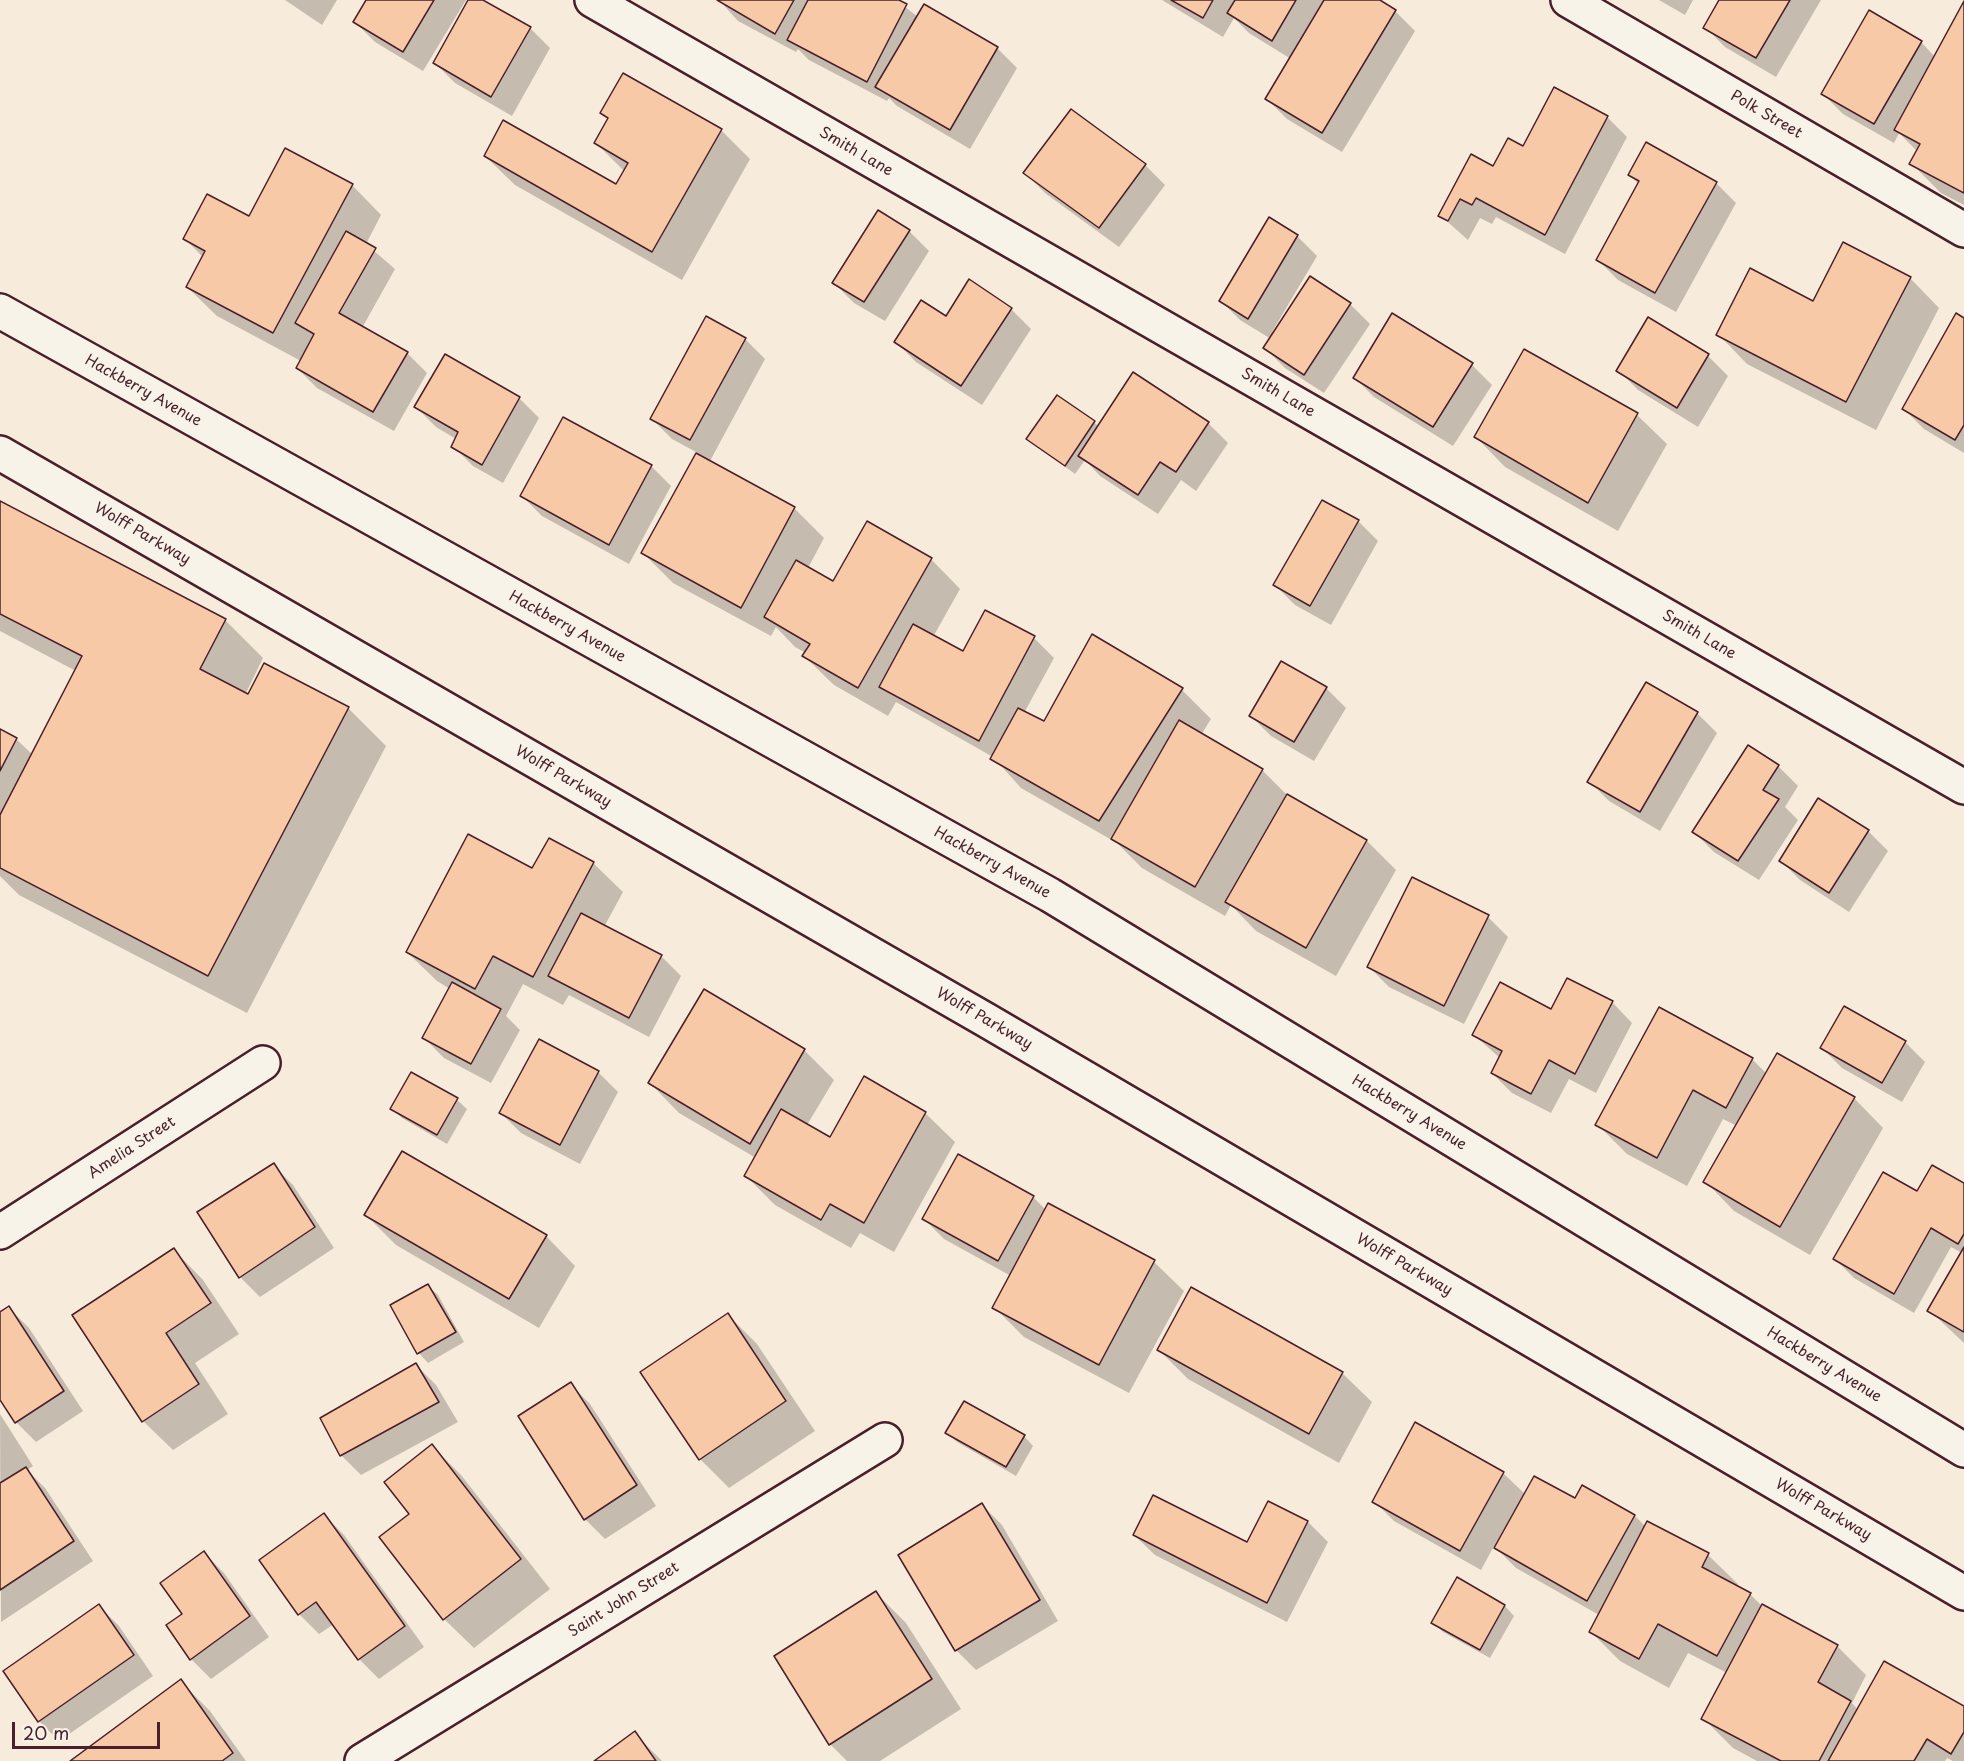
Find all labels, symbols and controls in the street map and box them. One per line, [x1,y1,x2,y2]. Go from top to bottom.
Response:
street label: Polk Street [1727,87,1805,143]
street label: Smith Lane [816,124,896,180]
street label: Hackberry Avenue [82,352,204,430]
street label: Smith Lane [1238,365,1318,421]
street label: Wolff Parkway [91,499,193,569]
street label: Hackberry Avenue [506,588,628,666]
street label: Smith Lane [1659,607,1739,663]
street label: Wolff Parkway [512,742,614,812]
street label: Hackberry Avenue [931,824,1053,902]
street label: Wolff Parkway [933,984,1035,1054]
street label: Hackberry Avenue [1348,1072,1470,1154]
street label: Amelia Street [85,1113,179,1183]
street label: Wolff Parkway [1353,1230,1455,1300]
street label: Hackberry Avenue [1763,1324,1885,1406]
street label: Wolff Parkway [1772,1475,1874,1545]
street label: Saint John Street [565,1559,683,1641]
scale bar [15,1710,164,1748]
text: 20 m [23,1719,69,1746]

